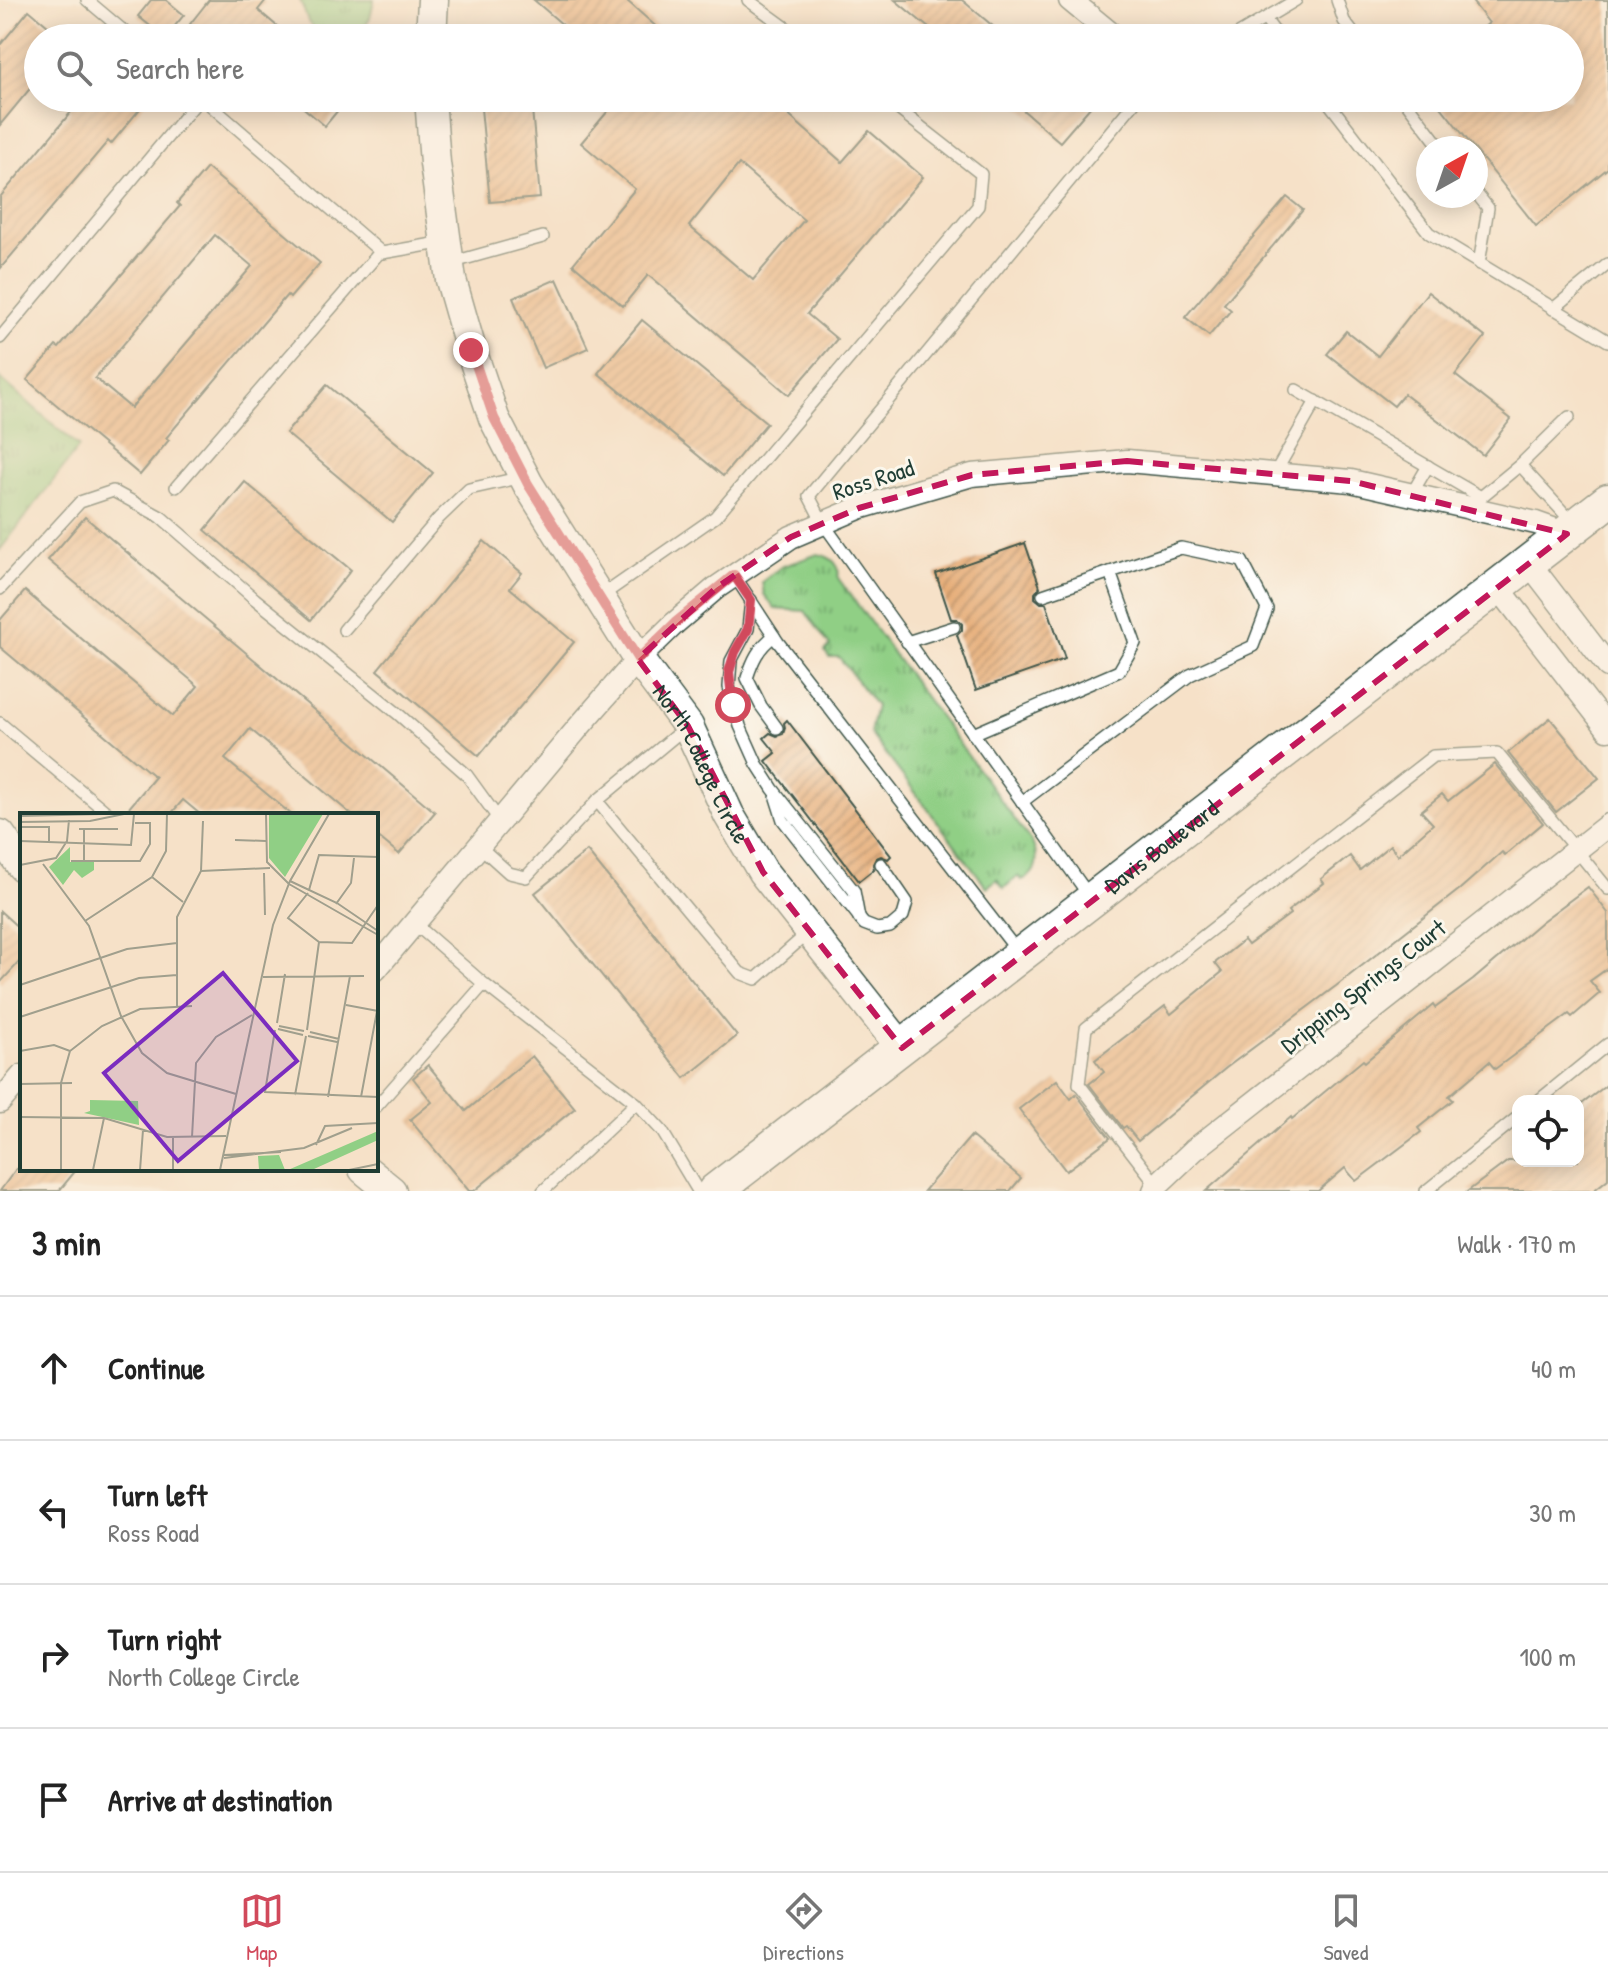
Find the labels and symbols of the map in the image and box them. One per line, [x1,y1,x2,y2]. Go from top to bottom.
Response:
north arrow [1416,136,1488,208]
route end [453,332,489,368]
street label: Ross Road [828,451,918,507]
street label: North College Circle [646,677,758,850]
route start [715,687,751,723]
street label: Davis Boulevard [1098,792,1225,900]
inset map [20,813,378,1171]
street label: Dripping Springs Court [1274,911,1453,1061]

